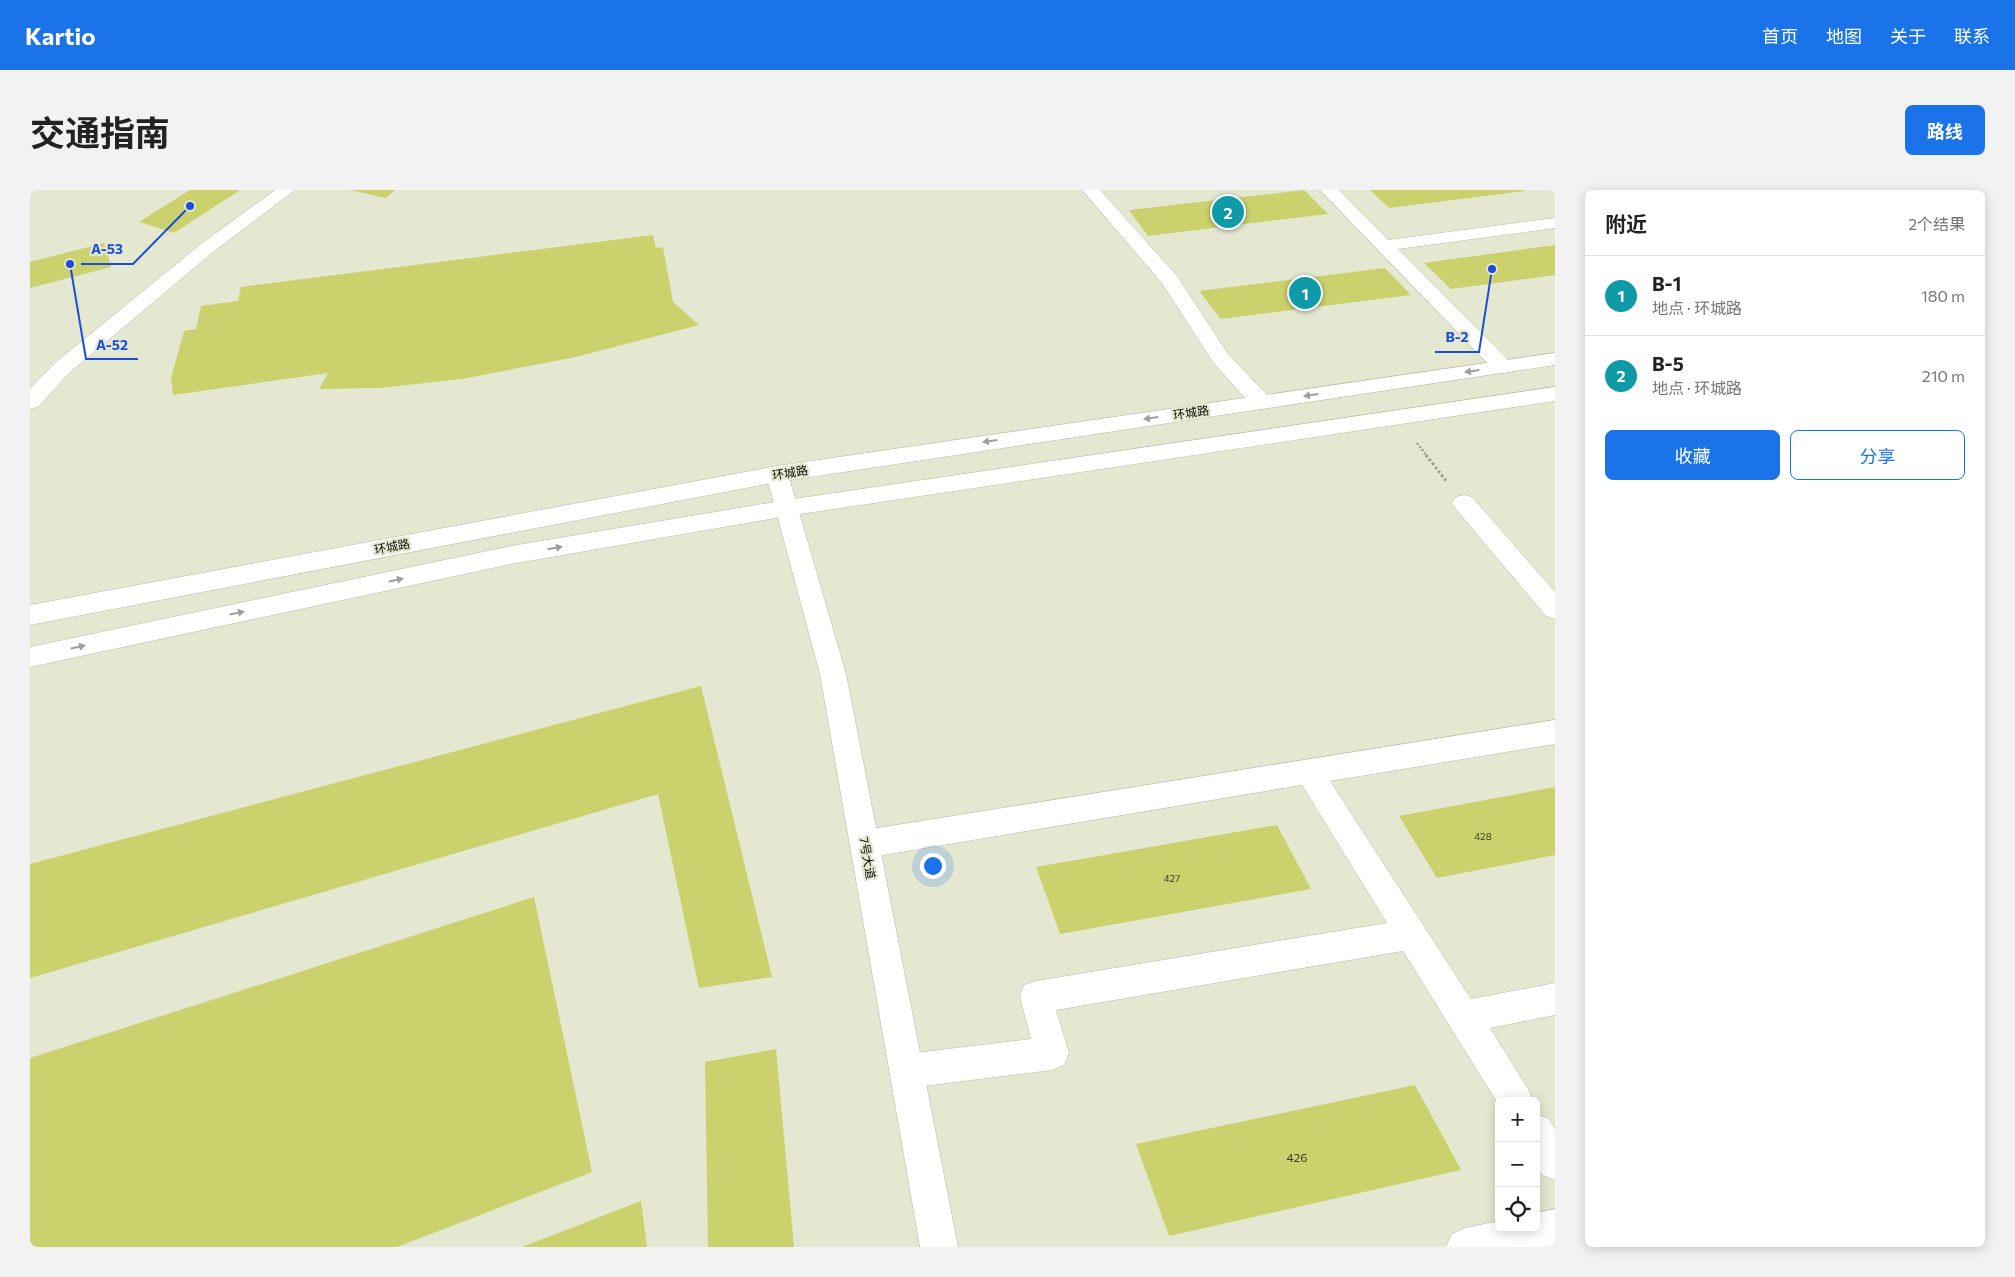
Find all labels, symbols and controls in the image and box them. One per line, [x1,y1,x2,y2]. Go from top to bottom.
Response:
text: Kartio [25,21,95,50]
text: 首页 [1762,25,1798,47]
text: 地图 [1826,25,1862,47]
text: 关于 [1890,25,1926,47]
text: 联系 [1954,25,1990,47]
button: 路线 [1905,105,1985,155]
text: 交通指南 [30,110,170,153]
pin: 2 [1212,193,1244,231]
text: 附近 [1605,211,1647,236]
text: 2个结果 [1908,214,1965,233]
callout: A-53 [81,235,133,264]
text: A-53 [91,240,123,257]
text: B-1 [1652,272,1681,295]
pin: 1 [1289,274,1321,312]
text: 1 [1617,286,1625,305]
text: 180 m [1921,286,1965,305]
text: 地点 · 环城路 [1652,298,1742,317]
callout: B-2 [1435,323,1479,352]
text: B-2 [1445,328,1469,345]
callout: A-52 [86,330,138,359]
text: A-52 [96,336,128,353]
text: B-5 [1652,352,1684,375]
text: 2 [1616,366,1626,385]
text: 210 m [1922,366,1965,385]
one-way arrow [1464,368,1480,376]
text: 地点 · 环城路 [1652,378,1742,397]
one-way arrow [1303,391,1319,399]
street label: 环城路 [1172,403,1210,421]
one-way arrow [1142,414,1158,422]
button: 收藏 [1605,430,1780,480]
button: 分享 [1790,430,1965,480]
one-way arrow [981,438,997,446]
street label: 环城路 [771,462,809,482]
street label: 环城路 [373,536,411,556]
one-way arrow [547,543,563,551]
one-way arrow [388,576,403,584]
one-way arrow [229,609,245,617]
one-way arrow [70,643,85,651]
house number: 428 [1474,830,1492,842]
street label: 7号大道 [857,836,879,880]
your location [920,853,946,879]
house number: 427 [1164,872,1180,884]
map controls [1495,1097,1540,1232]
button: + [1495,1097,1540,1142]
button: − [1495,1142,1540,1187]
house number: 426 [1287,1150,1307,1164]
button: locate [1495,1187,1540,1232]

